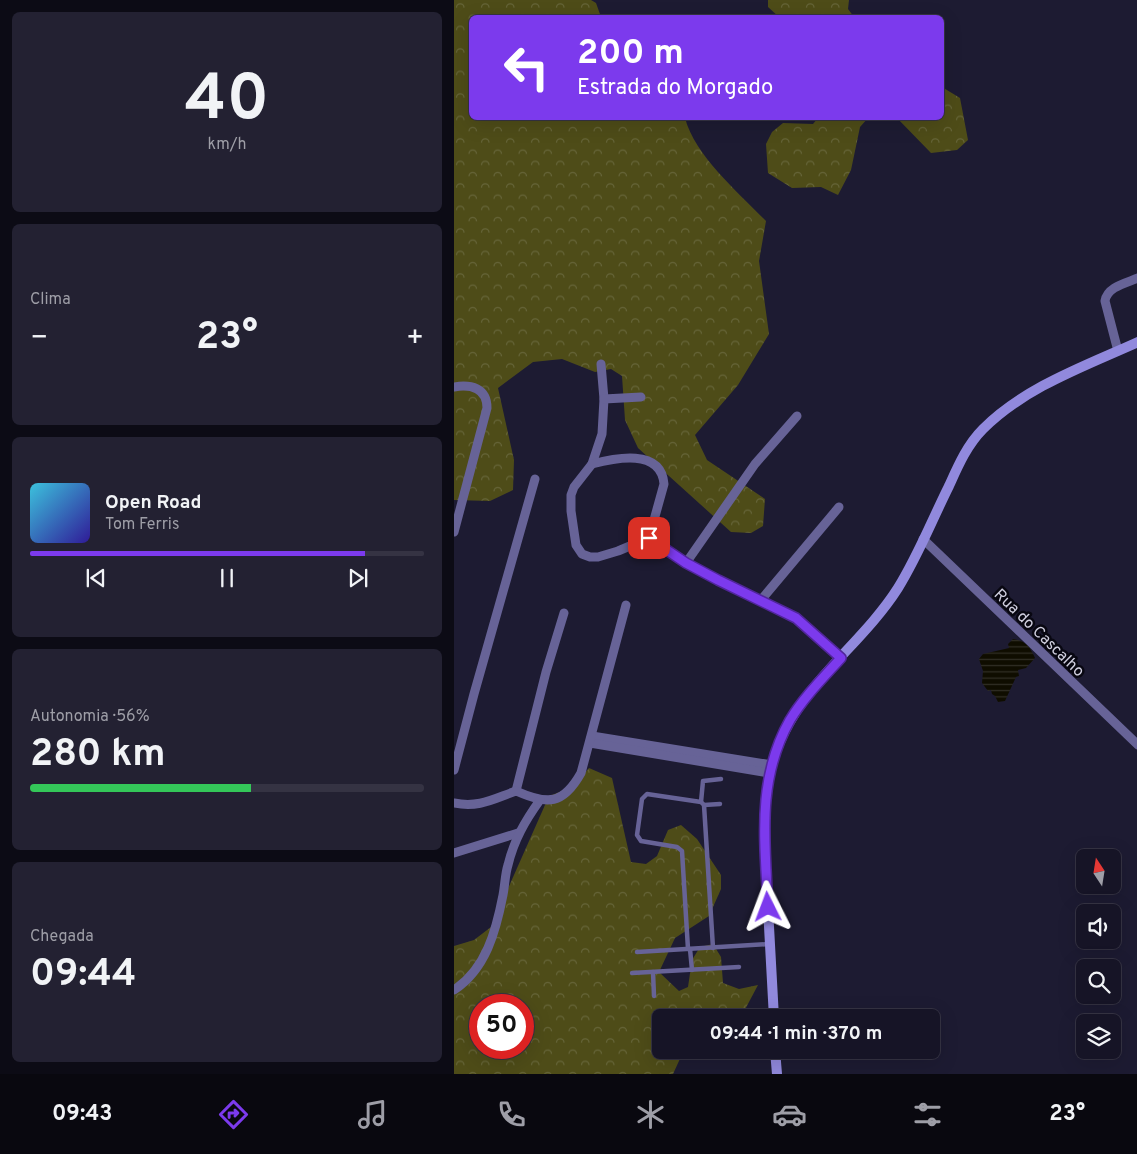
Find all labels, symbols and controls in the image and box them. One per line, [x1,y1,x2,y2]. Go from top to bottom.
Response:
text: 200 m [577,32,684,76]
icon: left [494,35,559,100]
text: 40 [185,61,269,143]
text: Estrada do Morgado [577,75,773,102]
text: km/h [208,135,246,155]
text: Clima [30,290,71,310]
text: 23° [196,314,258,363]
text: − [30,321,48,357]
text: + [406,321,424,357]
text: Open Road [105,491,201,515]
text: Tom Ferris [105,515,179,535]
pin [628,517,670,559]
icon: arrive [635,524,663,552]
icon: previous [82,564,110,592]
icon: pause [213,564,241,592]
icon: next [344,564,372,592]
street label: Rua do Cascalho [989,585,1088,682]
text: Autonomia · 56% [30,707,150,727]
text: 280 km [30,731,166,780]
north arrow [1076,849,1122,894]
map controls [1076,849,1121,1059]
position arrow [741,880,793,932]
button: sound [1076,904,1121,949]
text: Chegada [30,927,94,947]
text: 09:44 [30,951,136,1000]
button: search [1076,959,1121,1004]
speed limit sign: 50 [469,994,534,1059]
button: layers [1076,1014,1121,1059]
text: 09:44 · 1 min · 370 m [709,1022,883,1046]
icon: directions [216,1097,251,1132]
icon: music [355,1097,390,1132]
icon: phone [494,1097,529,1132]
icon: climate [633,1097,668,1132]
icon: car [772,1097,807,1132]
icon: filters [910,1097,945,1132]
text: 09:43 [52,1101,113,1128]
text: 23° [1049,1101,1085,1128]

